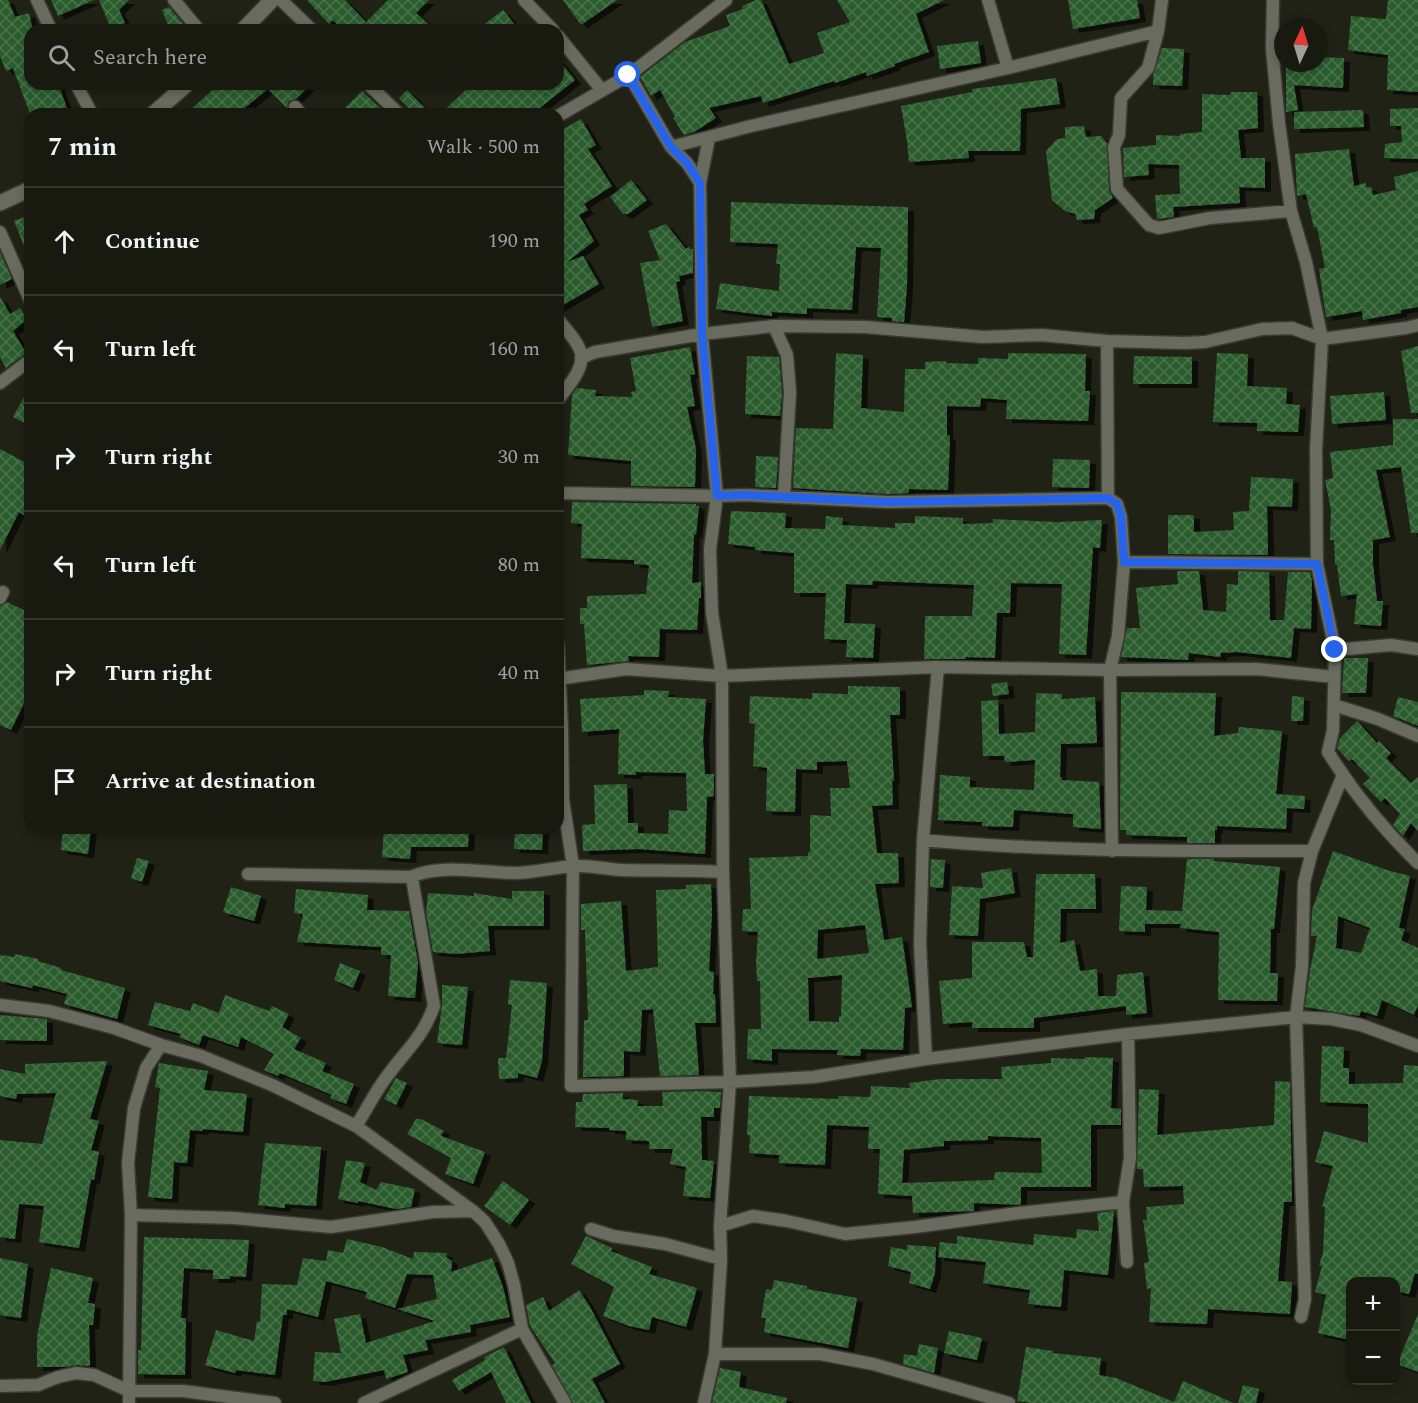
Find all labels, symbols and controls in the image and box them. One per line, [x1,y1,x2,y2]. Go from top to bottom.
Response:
north arrow [1274,18,1328,72]
search box [24,24,564,90]
icon: search [45,41,78,74]
text: Search here [93,41,207,74]
route start [614,61,640,87]
text: 7 min [48,127,117,167]
text: Walk · 500 m [427,132,540,162]
icon: ahead [48,225,81,258]
text: Continue [105,225,200,258]
text: 190 m [488,226,540,256]
icon: left [48,333,81,366]
text: Turn left [105,333,197,366]
text: 160 m [488,334,540,364]
icon: right [48,441,81,474]
text: Turn right [105,441,212,474]
text: 30 m [498,442,540,472]
icon: left [48,549,81,582]
text: Turn left [105,549,197,582]
text: 80 m [498,550,540,580]
route end [1321,636,1347,662]
icon: right [48,657,81,690]
text: Turn right [105,657,212,690]
text: 40 m [498,658,540,688]
icon: arrive [48,765,81,798]
text: Arrive at destination [105,765,316,798]
map controls [1346,1277,1400,1385]
button: + [1346,1277,1400,1331]
button: − [1346,1331,1400,1385]

